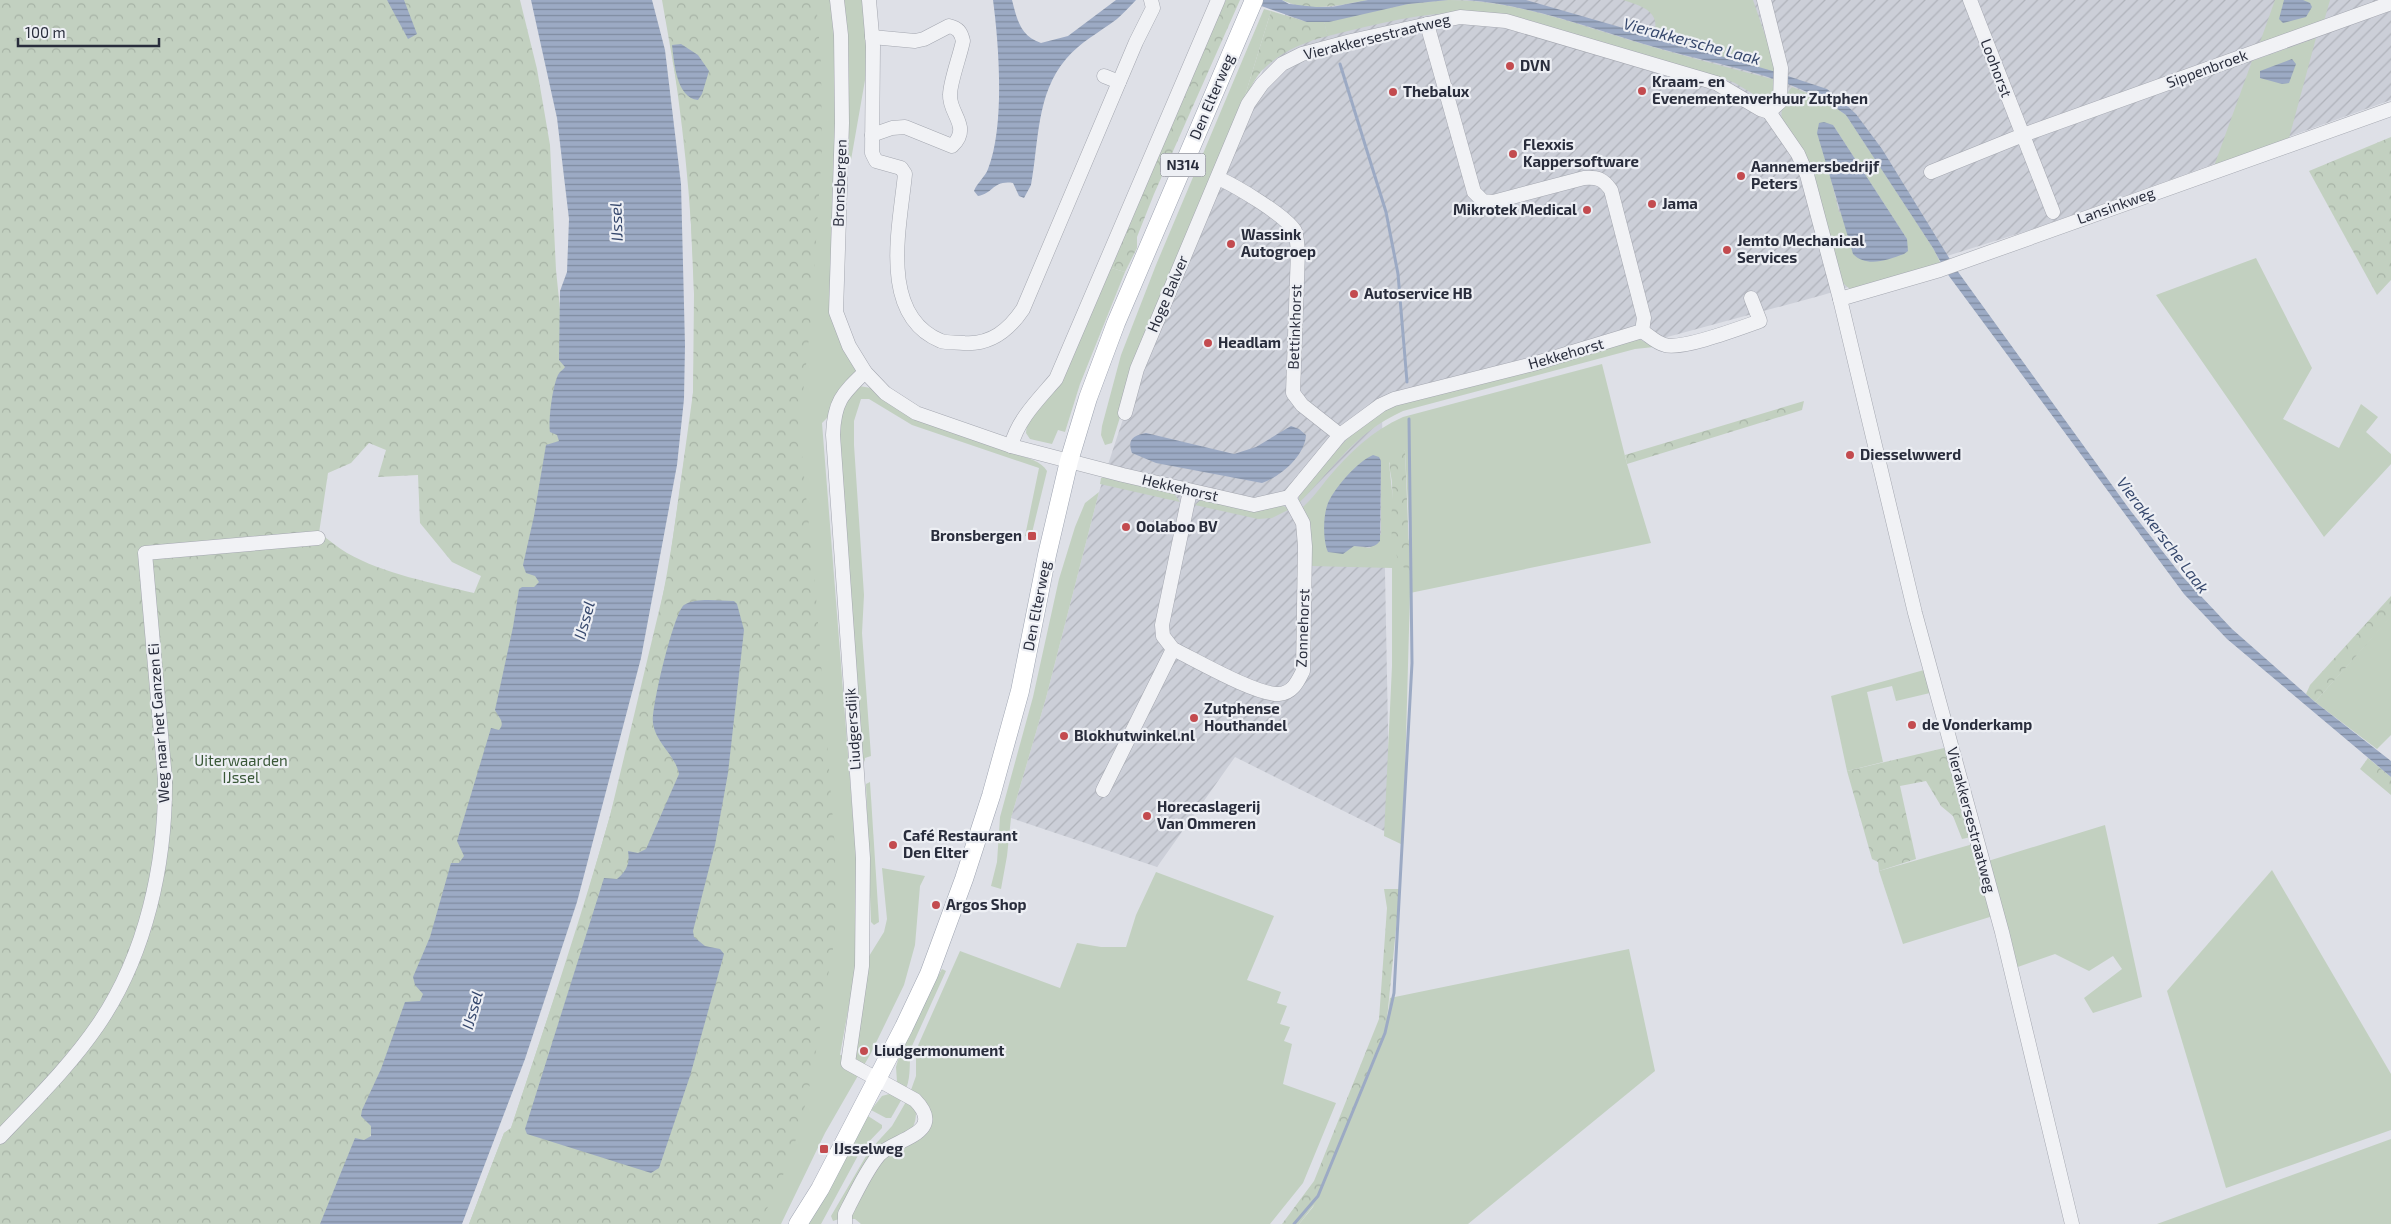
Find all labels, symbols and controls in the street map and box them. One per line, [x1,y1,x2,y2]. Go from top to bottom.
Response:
street label: Vierakkersestraatweg [1302,9,1452,63]
water label: Vierakkersche Laak [1621,13,1763,68]
scale bar [18,15,159,47]
text: 100 m [25,23,66,41]
street label: Loohorst [1978,36,2016,100]
street label: Sippenbroek [2164,45,2250,91]
street label: Den Elterweg [1185,50,1237,142]
place label: DVN [1520,56,1551,74]
marker: DVN [1504,60,1516,72]
place label: Kraam- en Evenementenverhuur Zutphen [1652,72,1868,107]
place label: Thebalux [1403,82,1470,100]
marker: Kraam- en Evenementenverhuur Zutphen [1636,85,1648,97]
marker: Thebalux [1387,86,1399,98]
place label: Flexxis Kappersoftware [1523,135,1639,170]
street label: Bronsbergen [828,139,850,227]
marker: Flexxis Kappersoftware [1507,148,1519,160]
road number: N314 [1160,154,1206,176]
place label: Aannemersbedrijf Peters [1751,157,1880,192]
marker: Aannemersbedrijf Peters [1735,170,1747,182]
street label: Lansinkweg [2074,183,2157,227]
place label: Jama [1662,194,1698,212]
marker: Jama [1646,198,1658,210]
place label: Mikrotek Medical [1453,200,1577,218]
water label: IJssel [605,202,626,242]
marker: Mikrotek Medical [1581,204,1593,216]
place label: Wassink Autogroep [1241,225,1316,260]
place label: Jemto Mechanical Services [1737,231,1864,266]
marker: Wassink Autogroep [1225,238,1237,250]
marker: Jemto Mechanical Services [1721,244,1733,256]
street label: Hoge Balver [1143,252,1191,335]
street label: Bettinkhorst [1284,284,1304,370]
place label: Autoservice HB [1364,284,1472,302]
marker: Autoservice HB [1348,288,1360,300]
place label: Headlam [1218,333,1281,351]
street label: Hekkehorst [1526,334,1606,372]
marker: Headlam [1202,337,1214,349]
place label: Diesselwwerd [1860,445,1961,463]
marker: Diesselwwerd [1844,449,1856,461]
street label: Hekkehorst [1140,470,1220,505]
water label: Vierakkersche Laak [2113,473,2213,597]
place label: Oolaboo BV [1136,517,1218,535]
marker: Oolaboo BV [1120,521,1132,533]
place label: Bronsbergen [930,526,1022,544]
marker: Bronsbergen [1026,530,1038,542]
street label: Den Elterweg [1018,559,1054,652]
street label: Zonnehorst [1292,588,1312,668]
water label: IJssel [569,598,598,641]
street label: Weg naar het Ganzen Ei [143,643,173,804]
street label: Liudgersdijk [840,687,865,771]
place label: Zutphense Houthandel [1204,699,1287,734]
marker: Zutphense Houthandel [1188,712,1200,724]
place label: de Vonderkamp [1922,715,2032,733]
marker: de Vonderkamp [1906,719,1918,731]
place label: Blokhutwinkel.nl [1074,726,1195,744]
marker: Blokhutwinkel.nl [1058,730,1070,742]
street label: Vierakkersestraatweg [1944,745,2000,895]
park label: Uiterwaarden IJssel [194,751,288,786]
place label: Horecaslagerij Van Ommeren [1157,797,1260,832]
marker: Horecaslagerij Van Ommeren [1141,810,1153,822]
place label: Café Restaurant Den Elter [903,826,1018,861]
marker: Café Restaurant Den Elter [887,839,899,851]
place label: Argos Shop [946,895,1027,913]
marker: Argos Shop [930,899,942,911]
water label: IJssel [457,988,486,1031]
place label: Liudgermonument [874,1041,1004,1059]
marker: Liudgermonument [858,1045,870,1057]
place label: IJsselweg [834,1139,903,1157]
marker: IJsselweg [818,1143,830,1155]

